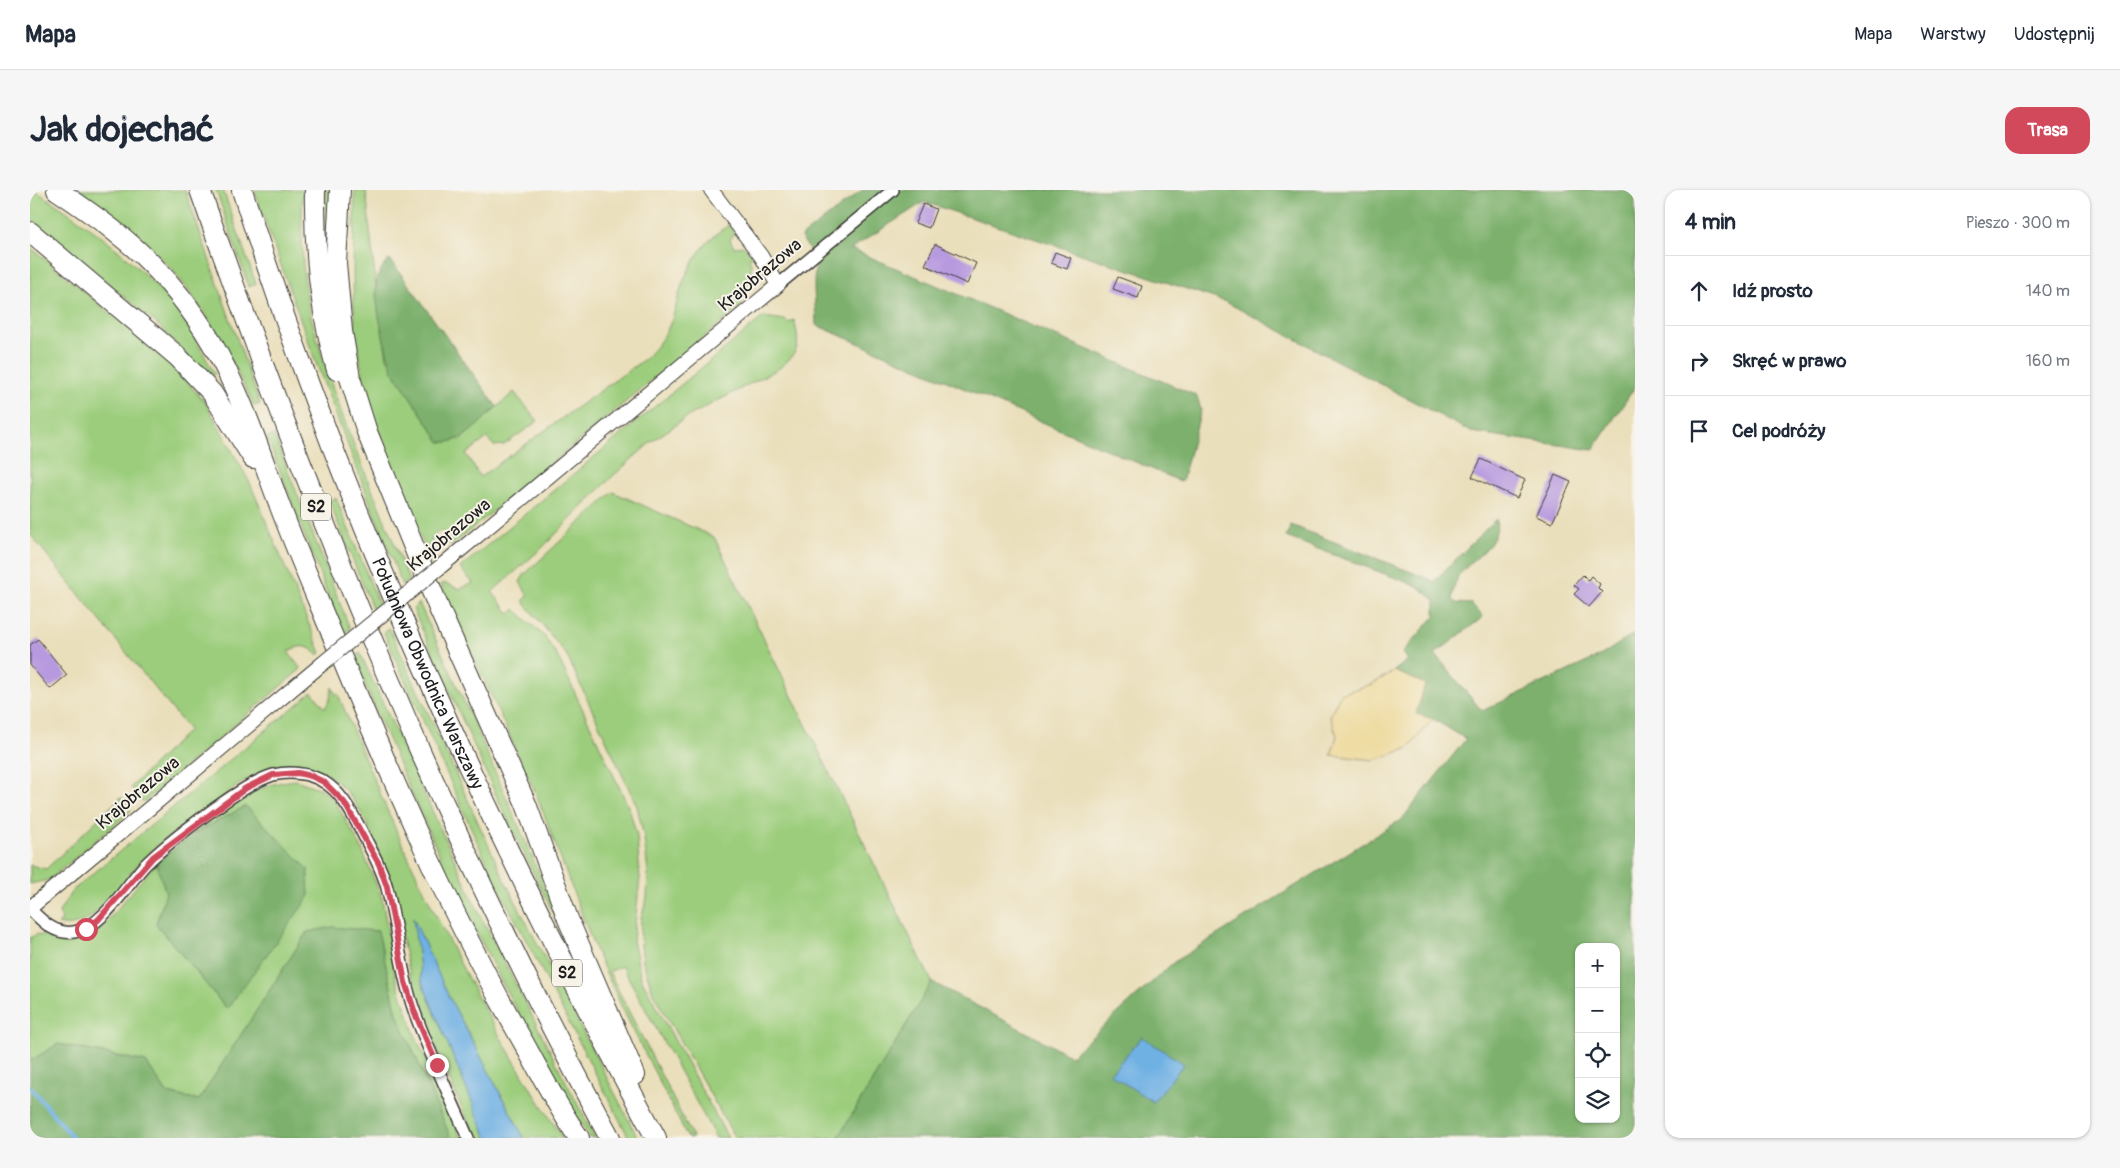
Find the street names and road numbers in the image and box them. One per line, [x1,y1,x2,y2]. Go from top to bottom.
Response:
street label: Krajobrazowa [713,233,807,317]
street label: Krajobrazowa [402,493,496,577]
road number: S2 [301,494,331,520]
street label: Południowa Obwodnica Warszawy [366,554,489,793]
street label: Krajobrazowa [91,751,185,835]
road number: S2 [552,960,582,986]

